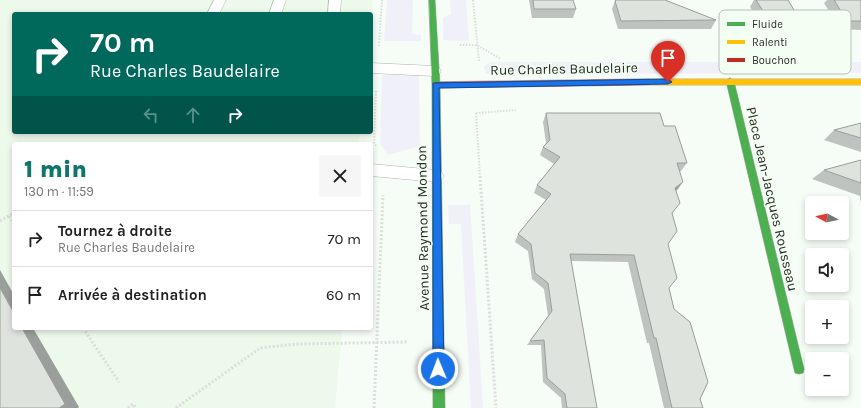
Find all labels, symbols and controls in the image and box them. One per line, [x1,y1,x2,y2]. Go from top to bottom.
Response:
legend [719,10,851,74]
text: Fluide [752,18,783,31]
text: 70 m [90,26,155,59]
icon: right [24,28,76,80]
text: Ralenti [752,36,788,49]
pin [651,41,685,82]
icon: arrive [657,47,679,69]
text: Bouchon [752,54,796,67]
street label: Rue Charles Baudelaire [490,59,638,79]
text: Rue Charles Baudelaire [90,60,280,82]
icon: left [140,104,162,126]
icon: ahead [182,104,204,126]
icon: right [224,104,246,126]
street label: Place Jean-Jacques Rousseau [742,105,802,293]
street label: Avenue Raymond Mondon [413,145,433,311]
text: 1 min [24,155,87,183]
button: close [319,155,361,197]
text: 130 m · 11:59 [24,184,94,199]
north arrow [805,196,849,240]
map controls [805,196,849,396]
text: Tournez à droite [58,222,172,240]
icon: right [24,228,46,250]
text: 70 m [327,230,361,248]
text: Rue Charles Baudelaire [58,240,195,255]
button: sound [805,248,849,292]
icon: arrive [24,284,46,306]
text: Arrivée à destination [58,286,207,304]
text: 60 m [326,286,361,304]
button: + [805,300,849,344]
position arrow [417,348,459,390]
button: − [805,352,849,396]

